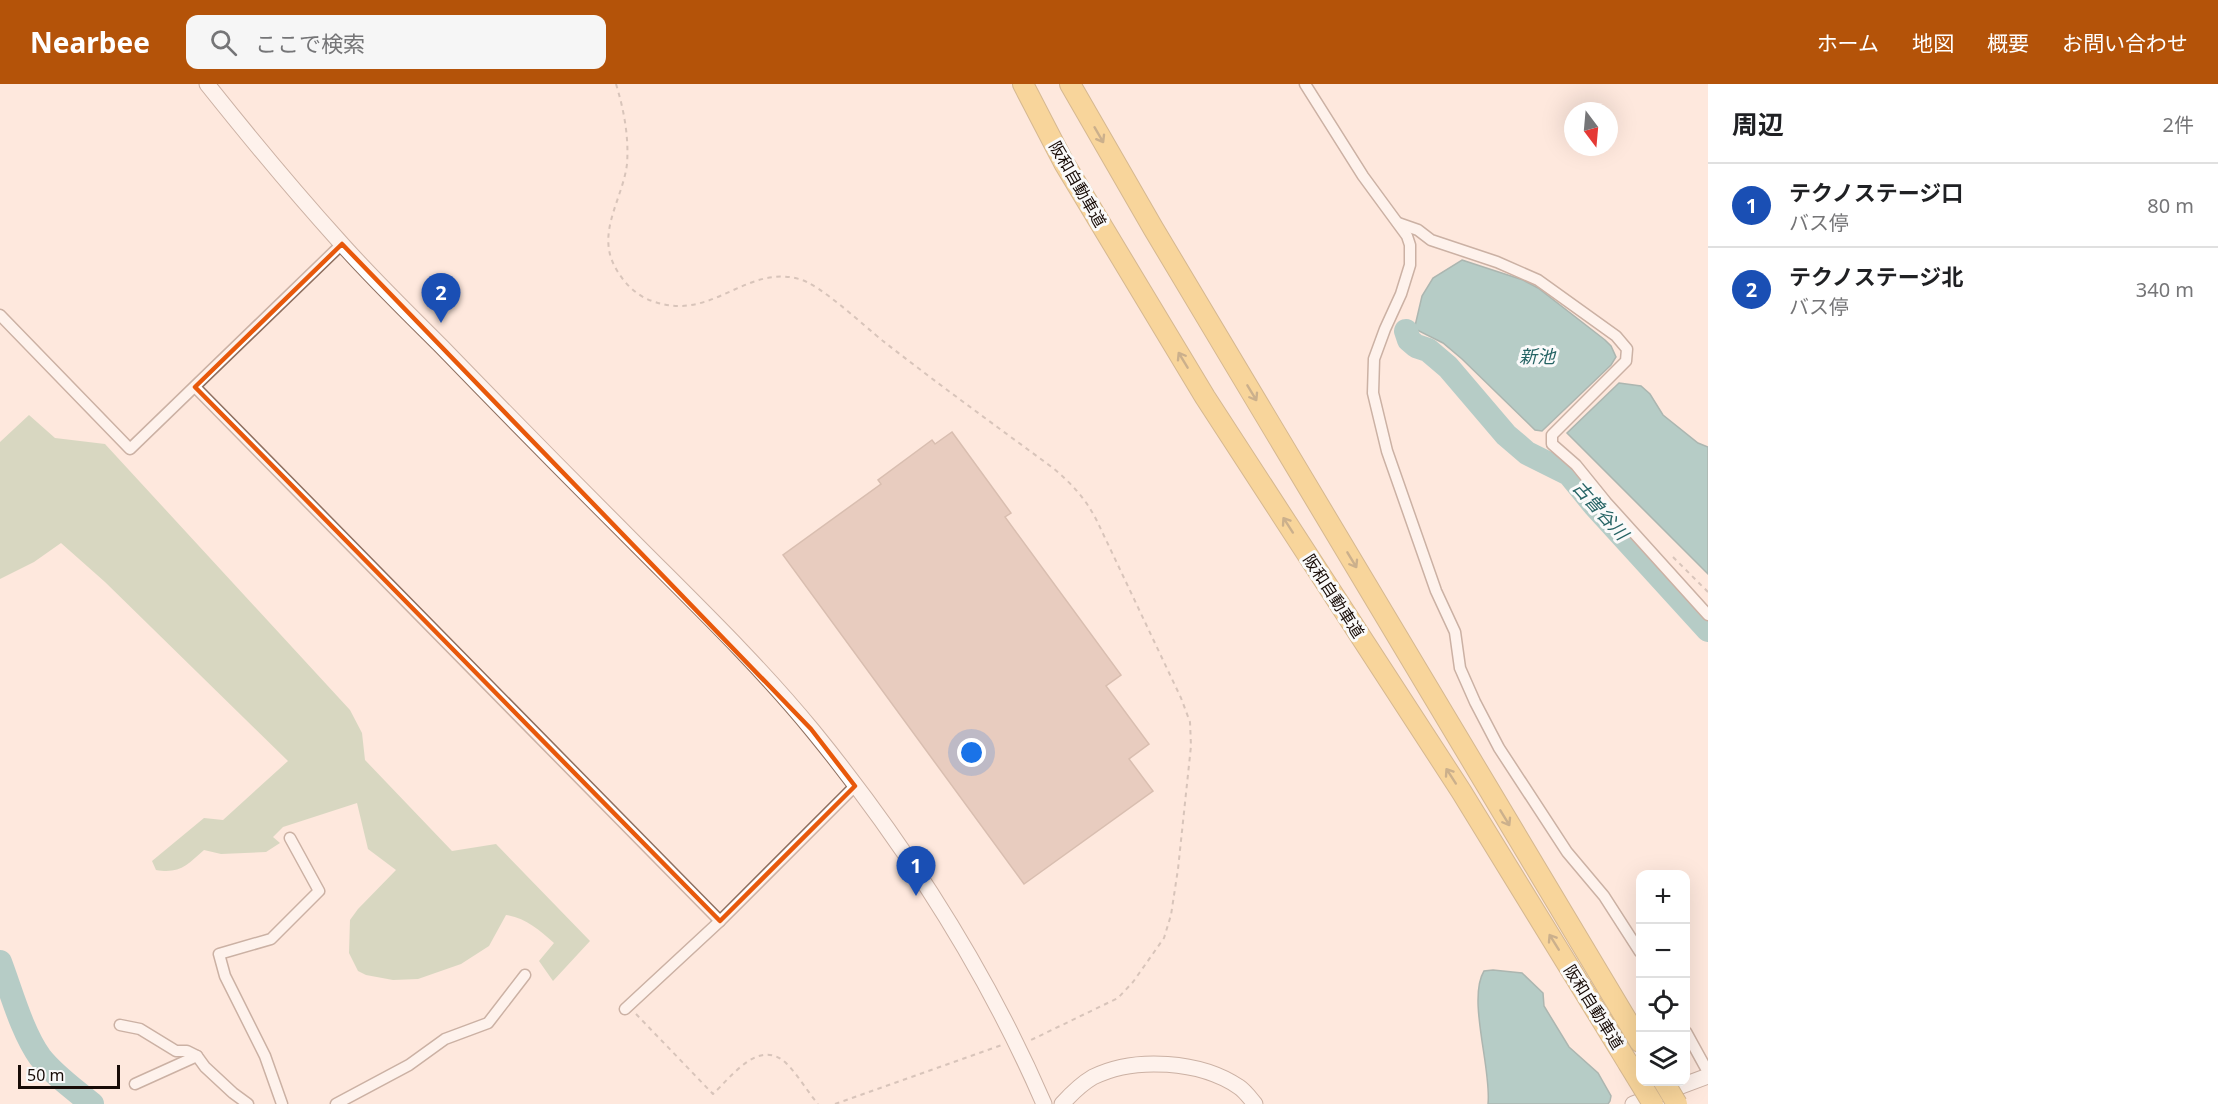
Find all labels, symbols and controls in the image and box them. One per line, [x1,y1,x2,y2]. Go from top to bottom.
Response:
search box [186,15,606,69]
text: Nearbee [30,23,150,61]
icon: search [207,26,240,59]
text: ここで検索 [255,28,365,58]
text: ホーム [1817,29,1879,57]
text: 地図 [1912,29,1954,57]
text: 概要 [1987,29,2029,57]
text: お問い合わせ [2062,29,2188,57]
north arrow [1564,102,1618,156]
text: 周辺 [1732,106,1784,142]
text: 2件 [2163,111,2194,138]
one-way arrow [1094,125,1105,143]
street label: 阪和自動車道 [1044,137,1112,231]
text: テクノステージ口 [1789,177,1963,207]
text: 1 [1746,192,1757,219]
text: 80 m [2147,192,2194,219]
text: バス停 [1789,209,1849,236]
text: テクノステージ北 [1789,261,1963,291]
pin: 2 [422,274,460,323]
text: 2 [1746,276,1757,303]
text: 340 m [2136,276,2194,303]
text: バス停 [1789,293,1849,320]
water label: 新池 [1519,344,1557,368]
one-way arrow [1176,352,1188,369]
one-way arrow [1246,384,1258,401]
water label: 古曽谷川 [1568,475,1635,546]
one-way arrow [1281,516,1294,533]
street label: 阪和自動車道 [1299,550,1369,642]
one-way arrow [1346,551,1358,568]
your location [957,738,986,767]
one-way arrow [1445,768,1457,785]
one-way arrow [1500,809,1512,826]
pin: 1 [896,846,936,896]
map controls [1636,870,1690,1086]
button: + [1636,870,1690,924]
button: − [1636,924,1690,978]
one-way arrow [1547,934,1559,951]
street label: 阪和自動車道 [1559,960,1629,1054]
button: locate [1636,978,1690,1032]
button: layers [1636,1032,1690,1086]
scale bar [18,1062,120,1090]
text: 50 m [27,1064,64,1086]

